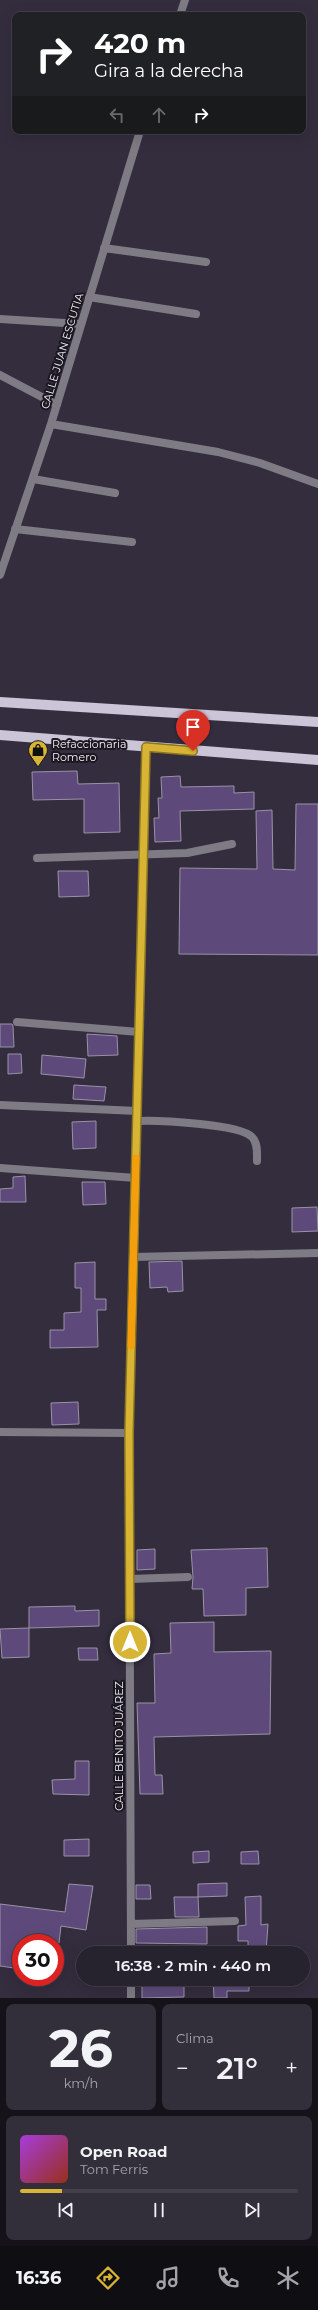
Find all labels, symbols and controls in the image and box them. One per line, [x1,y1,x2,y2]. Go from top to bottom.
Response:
text: 420 m [94,26,186,60]
icon: right [28,28,80,80]
text: Gira a la derecha [94,60,244,82]
icon: left [106,104,128,126]
icon: ahead [148,104,170,126]
icon: right [190,104,212,126]
street label: CALLE JUAN ESCUTIA [38,291,86,411]
pin [176,710,210,751]
icon: arrive [182,716,204,738]
place label: Refaccionaria Romero [52,737,126,764]
shop icon: Refaccionaria Romero [27,739,49,767]
position arrow [109,1621,151,1663]
street label: CALLE BENITO JUÁREZ [112,1681,126,1811]
speed limit sign: 30 [12,1934,64,1986]
text: 16:38 · 2 min · 440 m [115,1956,271,1975]
text: 26 [49,2017,113,2080]
text: Clima [176,2030,214,2046]
text: 21° [216,2050,258,2087]
text: − [176,2055,189,2082]
text: + [285,2055,298,2082]
text: km/h [64,2075,98,2091]
text: Open Road [80,2142,168,2161]
text: Tom Ferris [80,2161,148,2177]
icon: previous [55,2199,77,2221]
icon: pause [148,2199,170,2221]
icon: next [241,2199,263,2221]
icon: directions [94,2264,122,2292]
icon: music [154,2264,182,2292]
icon: phone [214,2264,242,2292]
icon: climate [274,2264,302,2292]
text: 16:36 [16,2267,61,2289]

